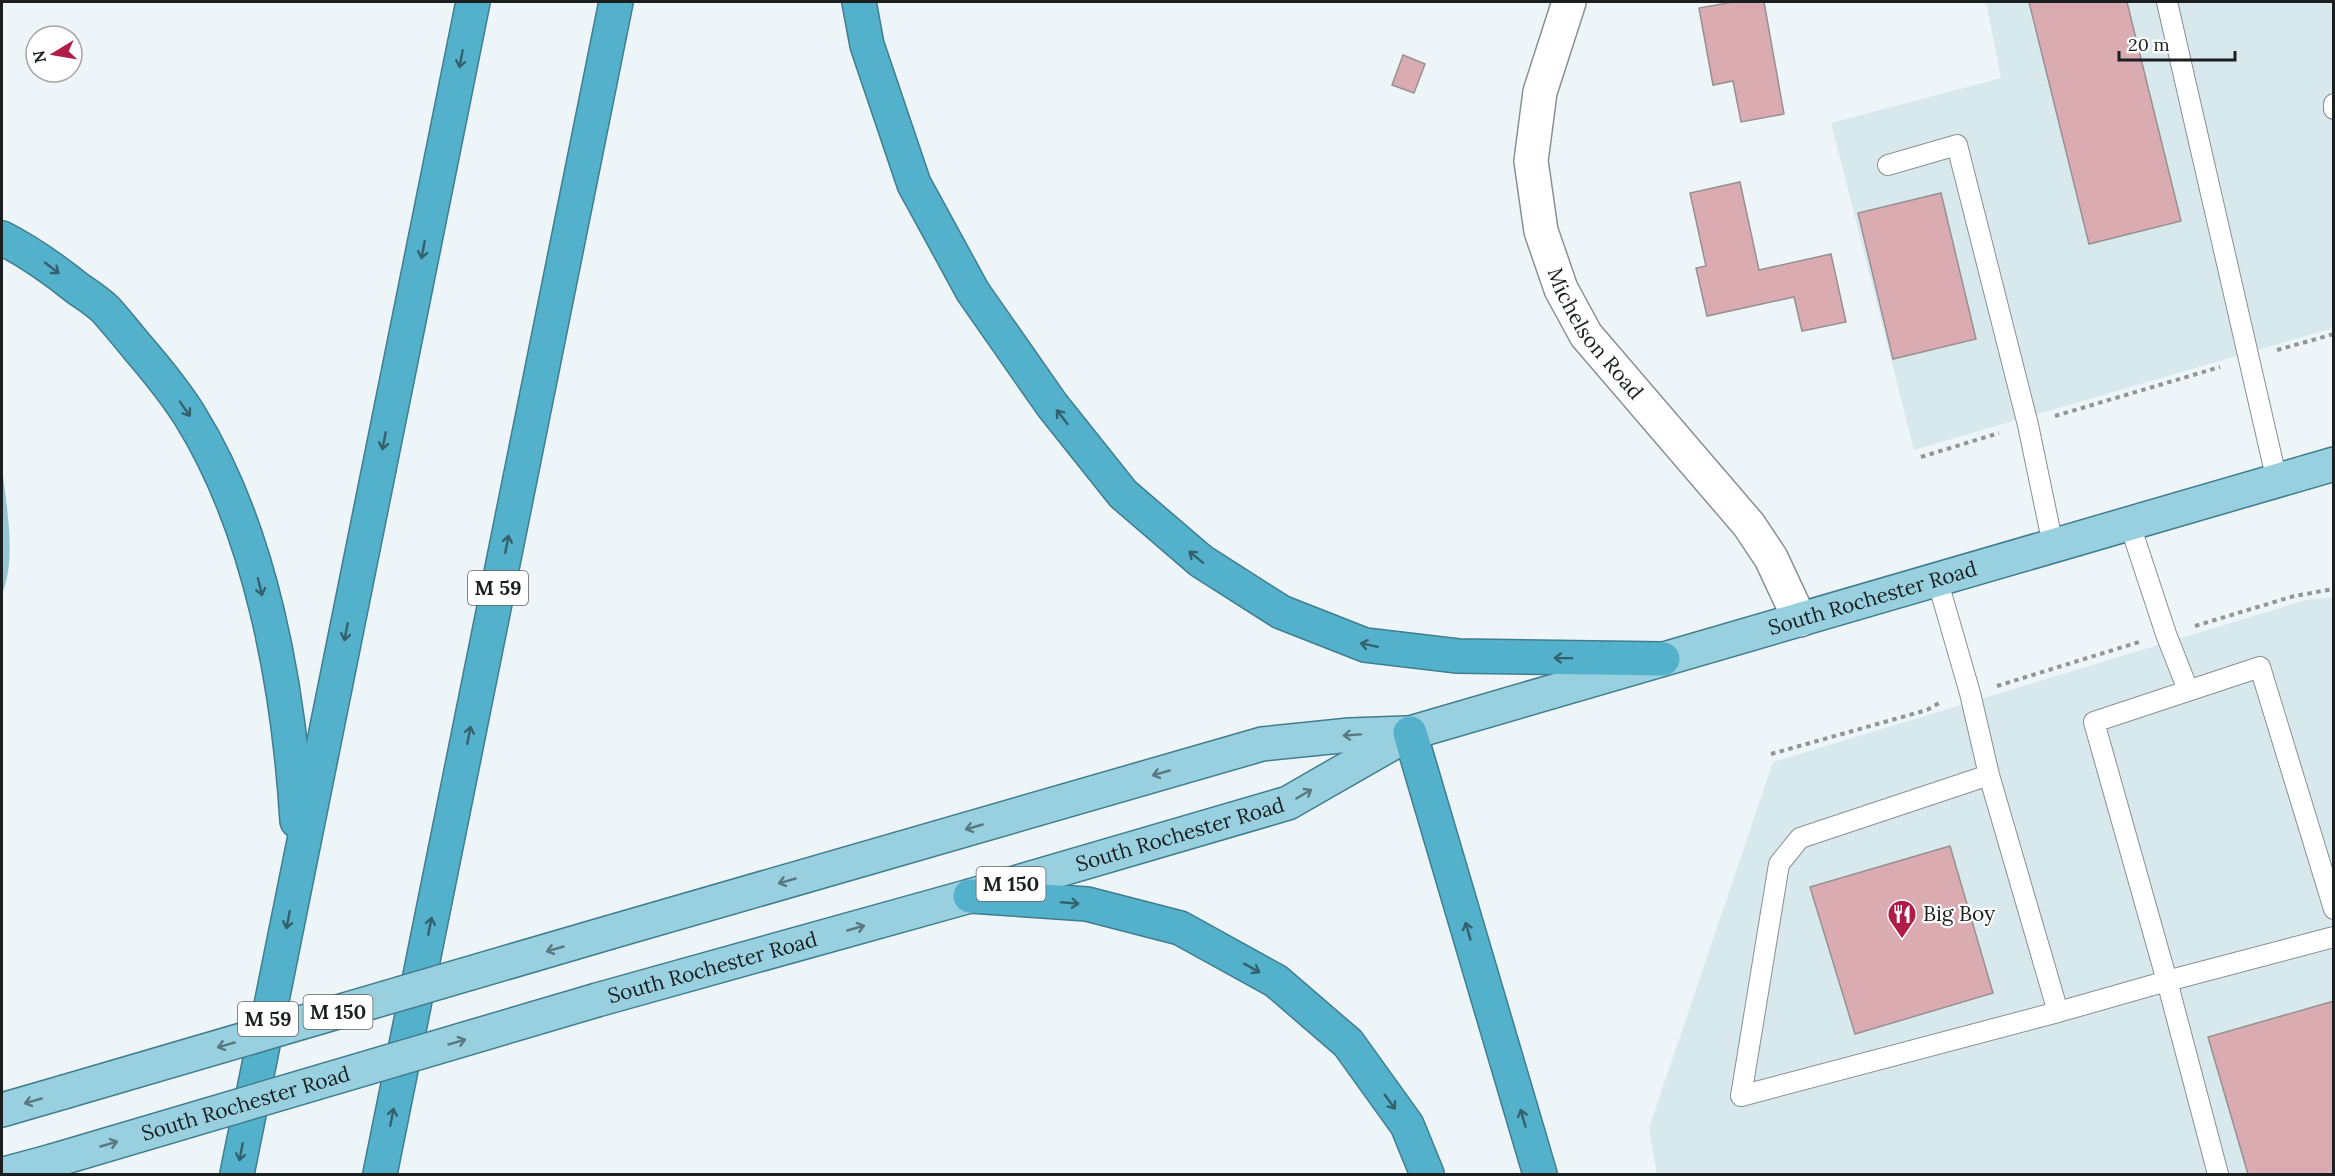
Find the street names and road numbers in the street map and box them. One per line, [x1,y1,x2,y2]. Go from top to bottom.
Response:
street label: Michelson Road [1542,264,1649,405]
street label: South Rochester Road [1765,555,1980,641]
road number: M 59 [468,571,528,605]
street label: South Rochester Road [1072,791,1287,877]
road number: M 150 [976,867,1046,901]
street label: South Rochester Road [605,925,820,1009]
road number: M 150 [304,995,372,1029]
road number: M 59 [238,1002,298,1036]
street label: South Rochester Road [138,1060,353,1147]

